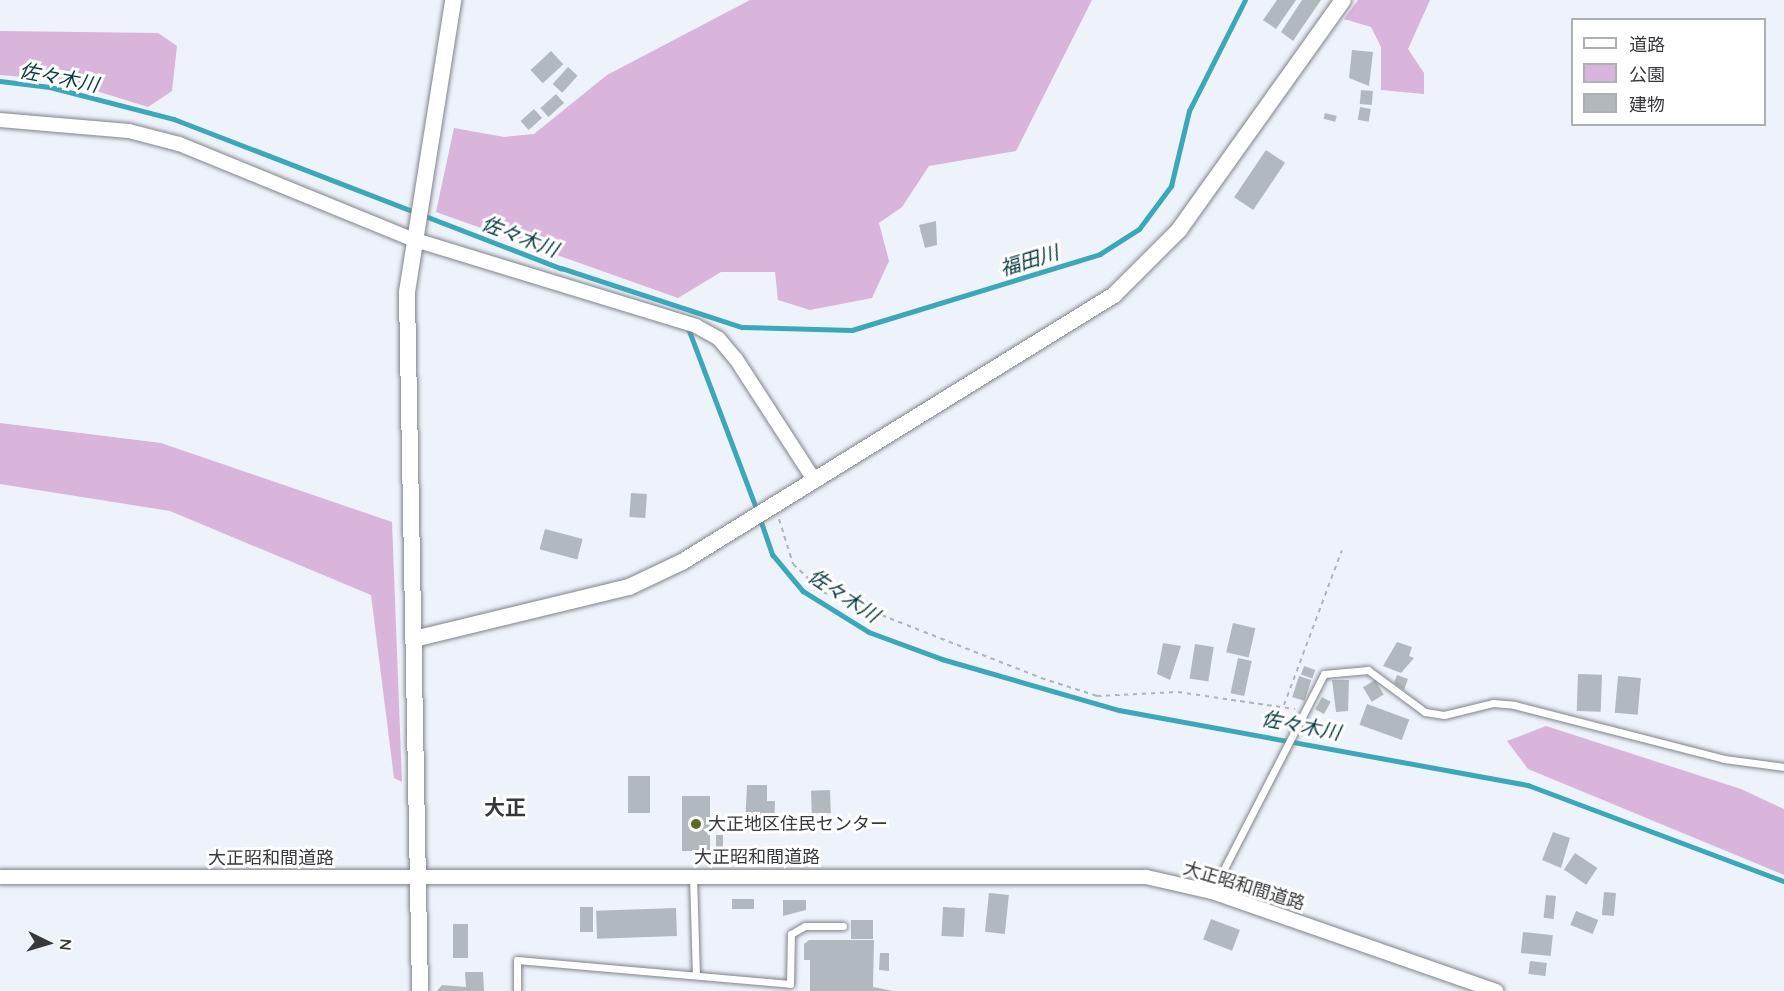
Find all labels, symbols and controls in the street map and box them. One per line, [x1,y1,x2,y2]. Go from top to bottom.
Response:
legend [1571,18,1766,126]
text: 道路 [1629,33,1665,56]
water label: 佐々木川 [17,58,101,96]
text: 公園 [1629,63,1665,86]
text: 建物 [1629,93,1665,116]
water label: 佐々木川 [478,210,562,262]
water label: 福田川 [997,240,1061,280]
water label: 佐々木川 [804,563,884,627]
water label: 佐々木川 [1259,706,1343,744]
district label: 大正 [484,794,526,820]
place label: 大正地区住民センター [708,813,888,835]
marker: 大正地区住民センター [689,817,703,831]
street label: 大正昭和間道路 [694,846,820,868]
street label: 大正昭和間道路 [208,847,334,869]
street label: 大正昭和間道路 [1181,857,1307,915]
north arrow [18,913,78,973]
text: N [55,938,76,951]

